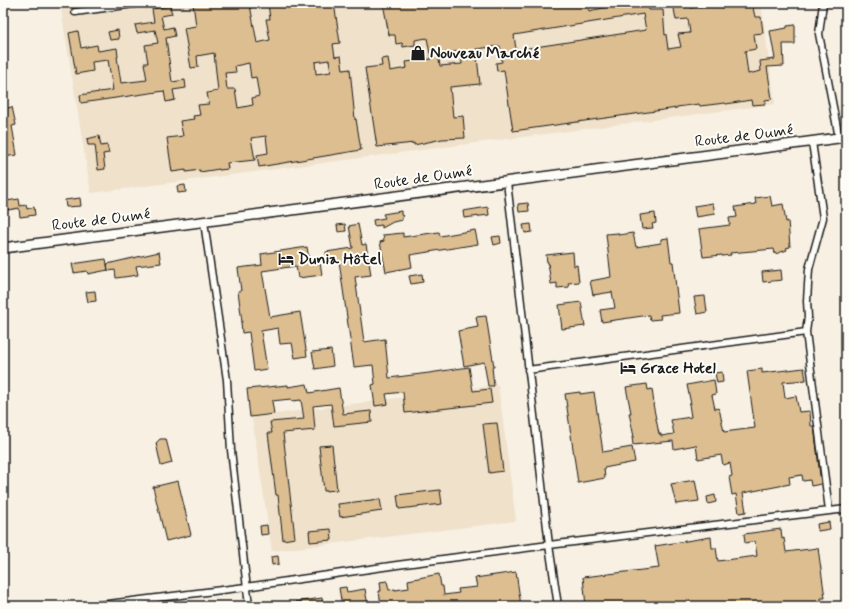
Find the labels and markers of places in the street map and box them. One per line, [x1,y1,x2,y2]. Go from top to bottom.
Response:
place label: Nouveau Marché [430,43,540,64]
shop icon: Nouveau Marché [409,44,427,62]
place label: Dunia Hôtel [298,249,381,270]
hotel icon: Dunia Hôtel [277,250,295,268]
place label: Grace Hotel [640,358,716,379]
hotel icon: Grace Hotel [619,359,637,377]

